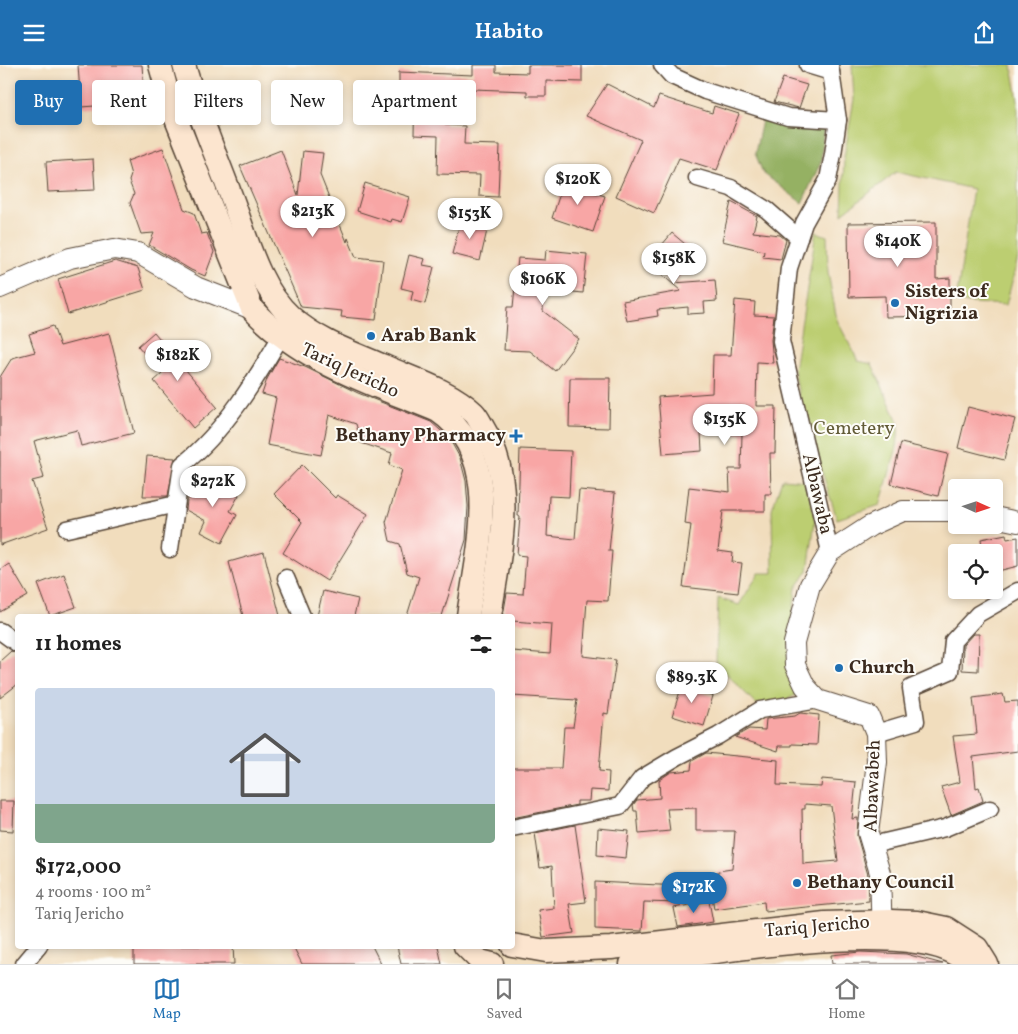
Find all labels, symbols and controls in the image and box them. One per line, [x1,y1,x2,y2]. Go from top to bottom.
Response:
text: Habito [475,17,543,48]
icon: menu [20,19,48,47]
icon: share [970,19,998,47]
chip: Buy [15,80,82,125]
chip: Rent [92,80,165,125]
chip: Filters [175,80,261,125]
chip: New [271,80,343,125]
chip: Apartment [353,80,476,125]
pin: $120K [543,163,613,206]
text: $120K [555,169,601,191]
pin: $213K [278,195,348,238]
pin: $153K [435,197,505,240]
text: $213K [291,201,335,223]
text: $153K [449,203,491,225]
pin: $140K [863,225,933,268]
text: $140K [875,231,921,253]
pin: $158K [639,243,709,285]
text: $158K [652,248,696,270]
pin: $106K [508,263,578,306]
text: $106K [520,269,566,291]
place label: Sisters of Nigrizia [905,279,989,327]
marker: Sisters of Nigrizia [889,297,901,309]
place label: Arab Bank [381,323,477,349]
marker: Arab Bank [365,330,377,342]
street label: Tariq Jericho [297,337,403,405]
pin: $182K [143,339,213,382]
text: $182K [156,345,200,367]
pin: $135K [690,403,760,446]
text: $135K [704,409,746,431]
park label: Cemetery [814,416,894,442]
place label: Bethany Pharmacy [336,423,506,449]
marker: Bethany Pharmacy [510,430,522,442]
street label: Albawaba [795,451,839,537]
pin: $272K [178,465,248,508]
text: $272K [191,471,235,493]
north arrow [948,479,1002,534]
map controls [948,479,1003,599]
button: locate [948,544,1003,599]
text: 11 homes [35,630,122,659]
icon: filters [467,630,495,658]
place label: Church [849,655,915,681]
pin: $89.3K [651,661,733,704]
marker: Church [833,662,845,674]
text: $89.3K [667,667,717,689]
icon: home [220,720,310,810]
street label: Albawabeh [858,739,888,833]
text: $172,000 [35,853,121,882]
place label: Bethany Council [807,870,954,896]
pin: $172K [659,871,729,914]
text: $172K [673,877,715,899]
marker: Bethany Council [791,877,803,889]
text: 4 rooms · 100 m² [35,882,151,904]
text: Tariq Jericho [35,904,124,926]
street label: Tariq Jericho [763,909,871,945]
tab: Map [153,975,181,1024]
tab: Saved [486,975,523,1024]
tab: Home [828,975,865,1024]

